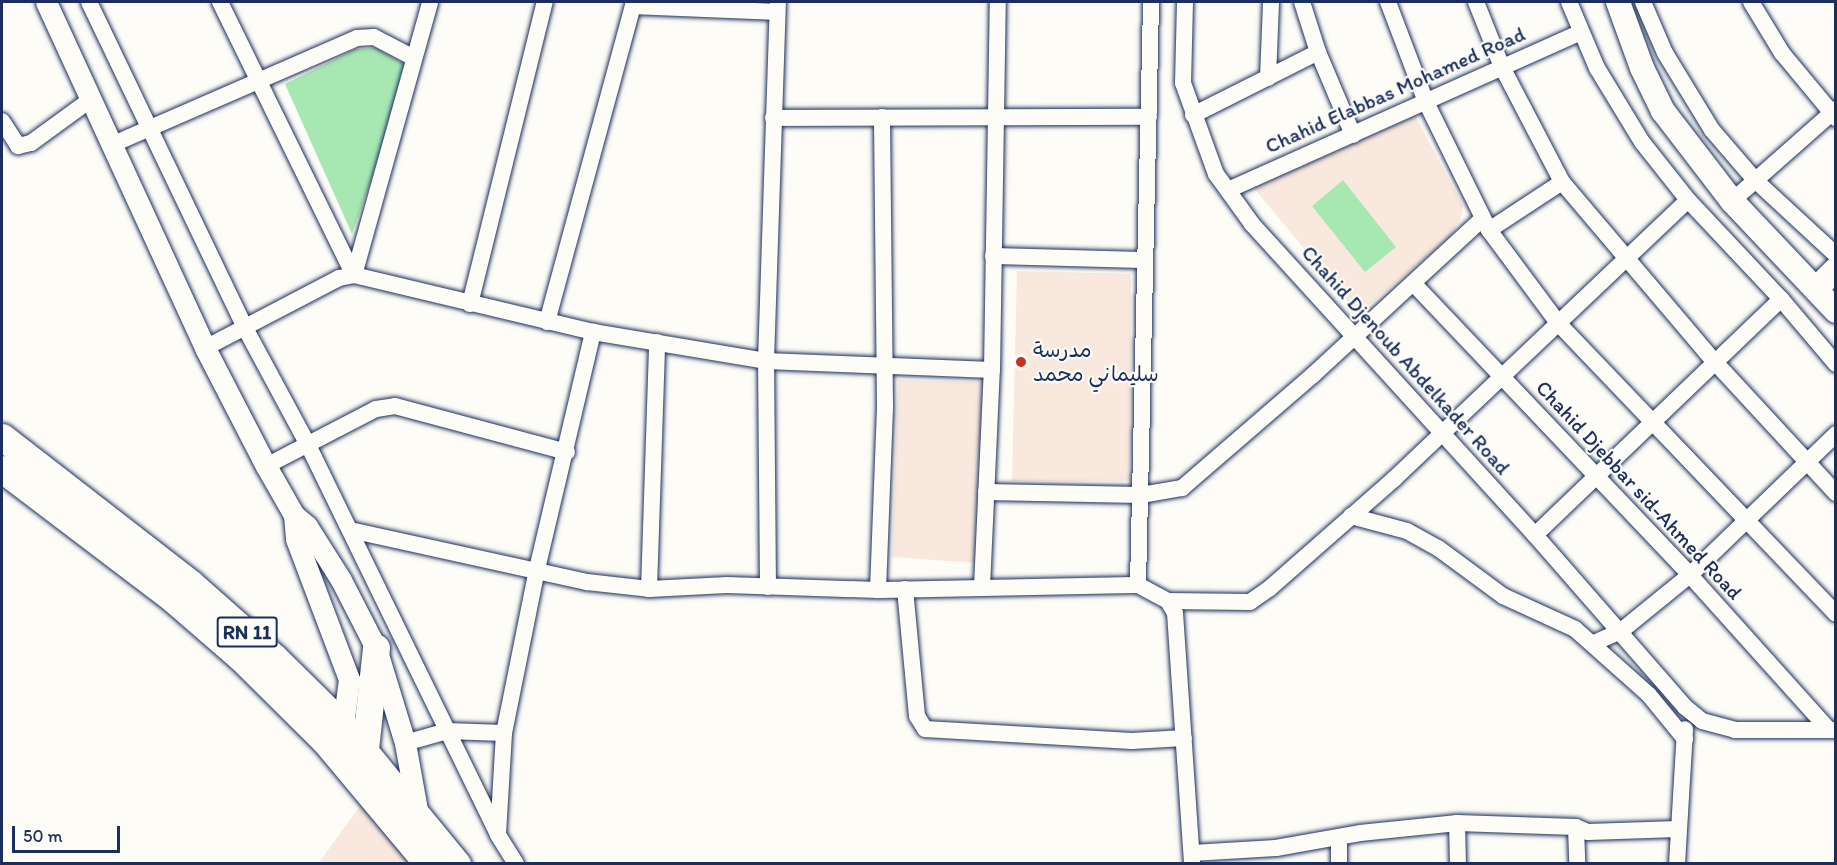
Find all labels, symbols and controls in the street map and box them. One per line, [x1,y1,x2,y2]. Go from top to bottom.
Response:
street label: Chahid Elabbas Mohamed Road [1262,22,1528,158]
street label: Chahid Djenoub Abdelkader Road [1297,241,1515,479]
place label: مدرسة سليماني محمد [1033,337,1159,387]
marker: مدرسة سليماني محمد [1014,355,1028,369]
street label: Chahid Djebbar sid-Ahmed Road [1531,375,1747,605]
road number: RN 11 [216,615,278,649]
scale bar [15,814,123,852]
text: 50 m [23,825,63,847]

